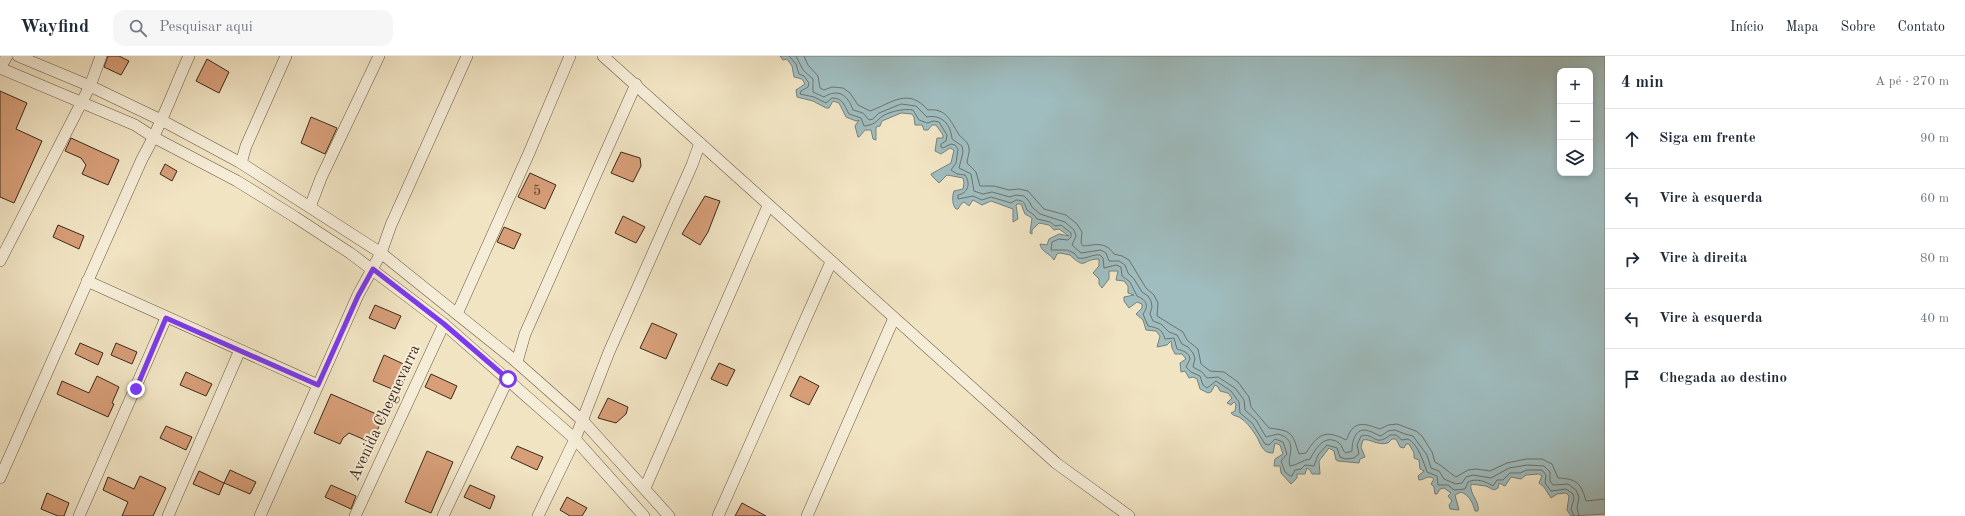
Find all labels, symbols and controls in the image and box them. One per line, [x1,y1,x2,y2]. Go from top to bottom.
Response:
search box [113,10,393,46]
icon: search [127,17,149,39]
text: Wayfind [20,18,89,37]
text: Pesquisar aqui [159,20,253,35]
text: Início [1730,20,1764,34]
text: Mapa [1786,20,1818,34]
text: Sobre [1840,20,1875,34]
text: Contato [1897,20,1945,34]
map controls [1557,68,1593,176]
button: + [1557,68,1593,104]
text: 4 min [1621,74,1664,91]
text: A pé · 270 m [1875,75,1949,88]
button: − [1557,104,1593,140]
icon: ahead [1621,128,1643,150]
text: Siga em frente [1659,131,1756,146]
text: 90 m [1920,132,1949,145]
button: layers [1557,140,1593,176]
house number: 5 [533,184,541,198]
icon: left [1621,188,1643,210]
text: Vire à esquerda [1659,191,1763,206]
text: 60 m [1920,192,1949,205]
icon: right [1621,248,1643,270]
text: Vire à direita [1659,251,1747,266]
text: 80 m [1920,252,1949,265]
icon: left [1621,308,1643,330]
text: Vire à esquerda [1659,311,1763,326]
text: 40 m [1920,312,1949,325]
street label: Avenida Cheguevarra [346,342,424,484]
icon: arrive [1621,368,1643,390]
route start [499,370,517,388]
text: Chegada ao destino [1659,371,1787,386]
route end [127,380,145,398]

